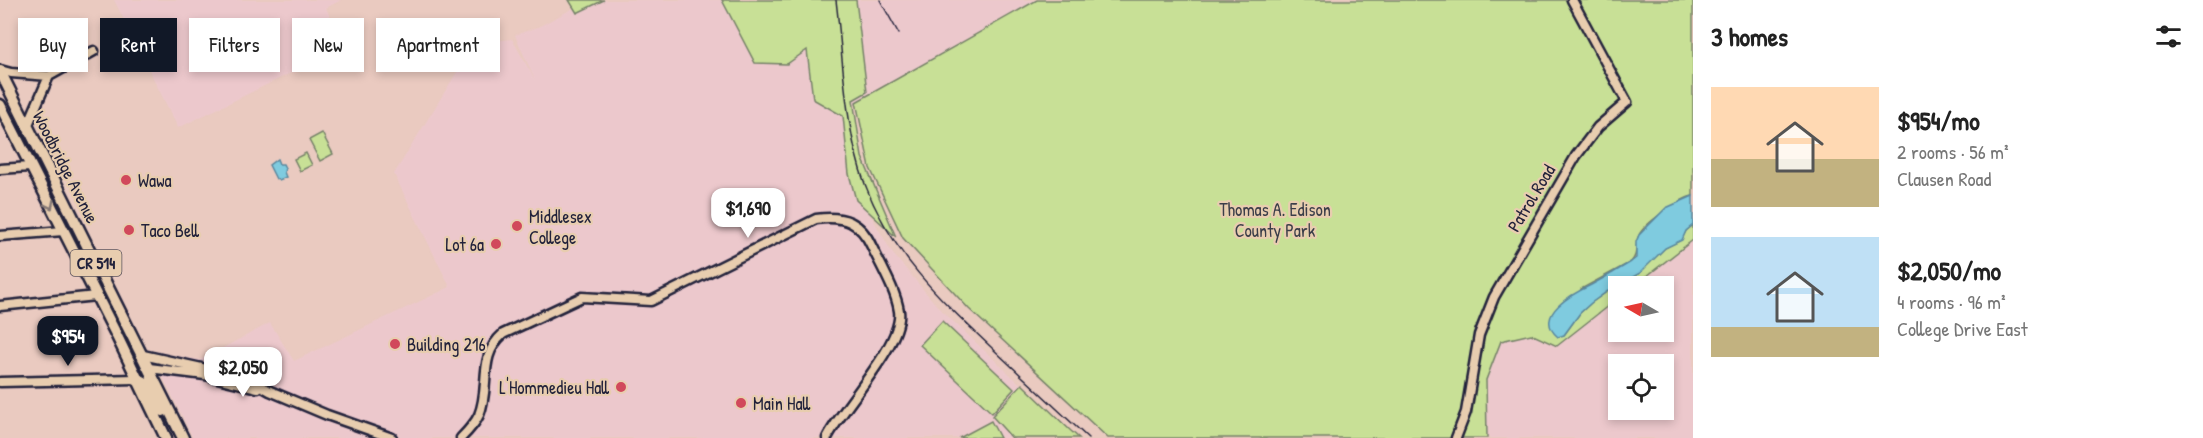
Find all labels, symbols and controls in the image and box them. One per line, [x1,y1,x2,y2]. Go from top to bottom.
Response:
chip: Buy [18,18,88,72]
chip: Rent [100,18,177,72]
chip: Filters [189,18,280,72]
chip: New [292,18,364,72]
chip: Apartment [376,18,500,72]
text: 3 homes [1711,19,1788,54]
icon: filters [2152,20,2185,53]
text: $954/mo [1897,103,1980,138]
street label: Woodbridge Avenue [27,107,105,227]
icon: home [1759,111,1831,183]
text: 2 rooms · 56 m² [1897,138,2009,165]
street label: Patrol Road [1501,160,1561,236]
text: Clausen Road [1897,165,1991,192]
place label: Wawa [138,168,172,193]
marker: Wawa [119,173,133,187]
pin: $1,690 [699,188,797,239]
text: $1,690 [725,194,771,221]
park label: Thomas A. Edison County Park [1219,197,1331,243]
one-way arrow [43,198,54,209]
place label: Middlesex College [529,204,592,250]
place label: Taco Bell [141,218,199,243]
marker: Middlesex College [510,219,524,233]
marker: Taco Bell [122,223,136,237]
place label: Lot 6a [445,232,484,257]
marker: Lot 6a [489,237,503,251]
road number: CR 514 [70,250,122,276]
text: $2,050/mo [1897,253,2001,288]
icon: home [1759,261,1831,333]
north arrow [1608,276,1674,342]
map controls [1608,276,1674,420]
text: 4 rooms · 96 m² [1897,288,2006,315]
text: College Drive East [1897,315,2028,342]
pin: $954 [32,316,104,367]
text: $954 [51,322,85,349]
place label: Building 216 [407,332,486,357]
marker: Building 216 [388,337,402,351]
pin: $2,050 [194,347,292,398]
text: $2,050 [218,353,268,380]
button: locate [1608,354,1674,420]
place label: L'Hommedieu Hall [499,375,609,400]
marker: L'Hommedieu Hall [614,380,628,394]
place label: Main Hall [753,391,811,416]
marker: Main Hall [734,396,748,410]

